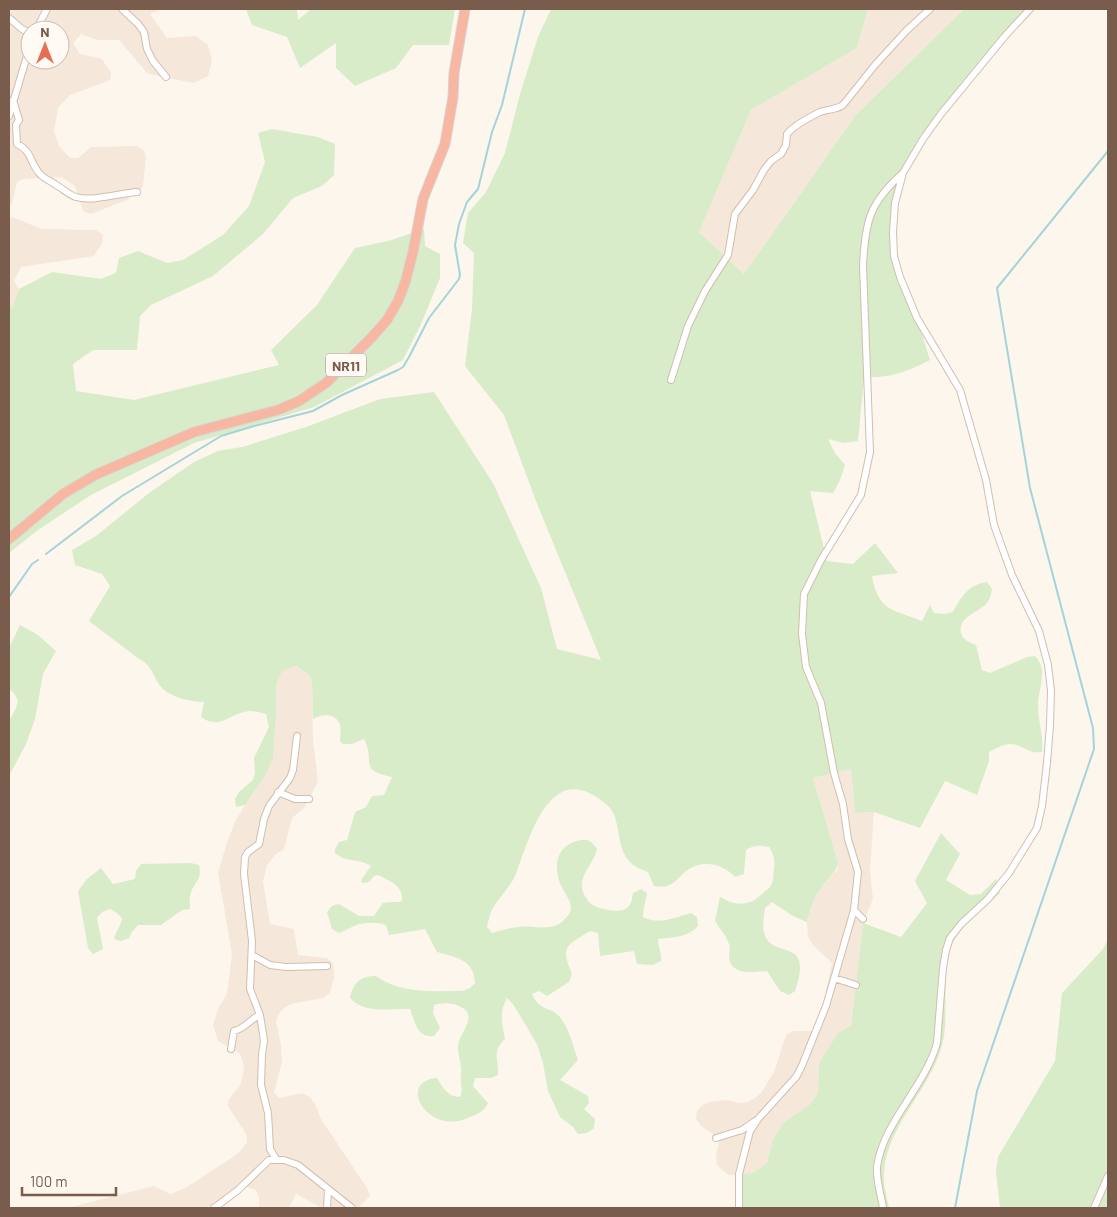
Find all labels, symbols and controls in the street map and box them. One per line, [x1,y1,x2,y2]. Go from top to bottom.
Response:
north arrow [20,20,70,70]
text: N [40,23,50,40]
road number: NR11 [326,354,366,376]
scale bar [22,1164,116,1196]
text: 100 m [30,1172,68,1190]

